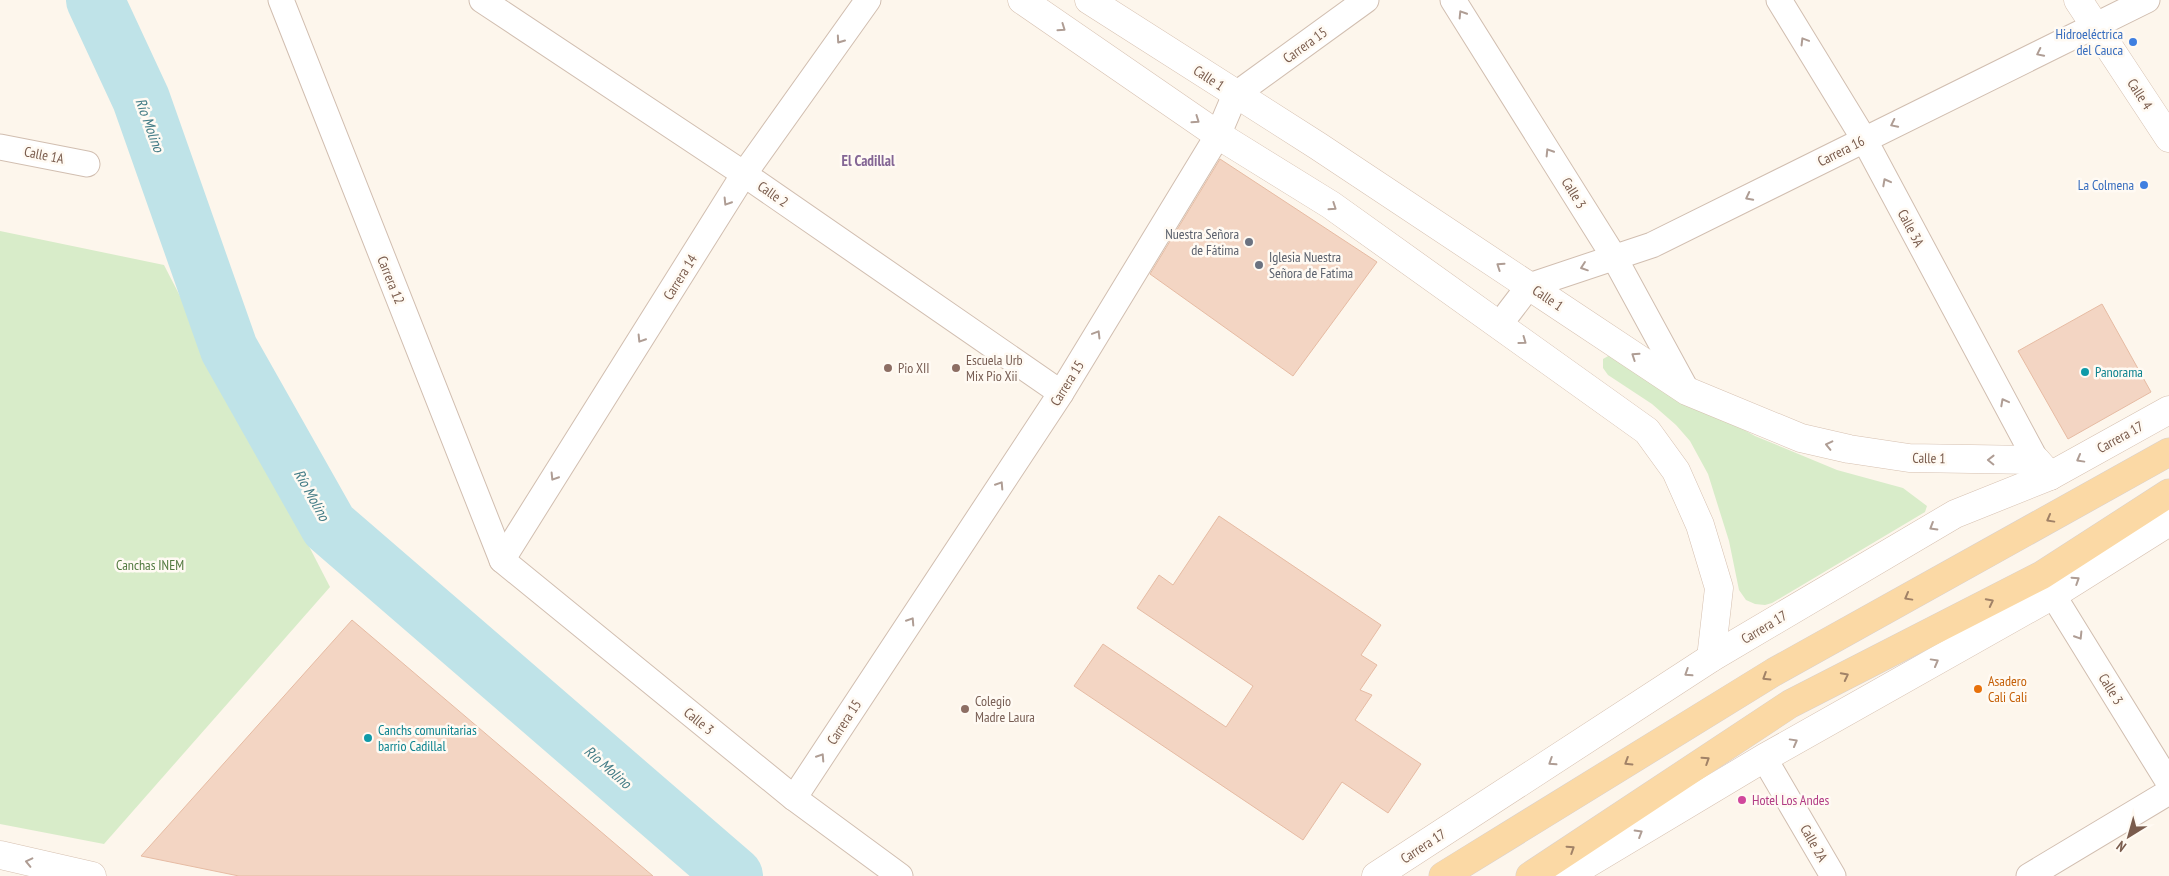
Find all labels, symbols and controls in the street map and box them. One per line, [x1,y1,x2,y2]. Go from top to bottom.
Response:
one-way arrow [1459,11,1468,20]
one-way arrow [1056,22,1066,31]
street label: Carrera 15 [1279,23,1331,67]
place label: Hidroeléctrica del Cauca [2056,25,2123,59]
one-way arrow [837,34,846,44]
marker: Hidroeléctrica del Cauca [2127,36,2139,48]
one-way arrow [1801,38,1810,47]
one-way arrow [2037,47,2046,57]
street label: Calle 1 [1190,61,1228,95]
street label: Calle 4 [2123,75,2157,113]
water label: Río Molino [132,95,169,156]
one-way arrow [1190,114,1200,123]
one-way arrow [1891,118,1900,128]
street label: Carrera 16 [1815,132,1867,170]
street label: Calle 1A [23,142,66,168]
one-way arrow [1545,148,1555,157]
district label: El Cadillal [841,151,895,170]
street label: Calle 3 [1558,174,1590,212]
place label: La Colmena [2078,176,2134,194]
street label: Calle 2 [754,177,792,211]
one-way arrow [1882,178,1892,187]
marker: La Colmena [2138,179,2150,191]
one-way arrow [1745,191,1754,201]
one-way arrow [724,196,733,205]
one-way arrow [1328,201,1337,210]
street label: Calle 3A [1894,206,1929,250]
place label: Nuestra Señora de Fátima [1165,225,1239,259]
marker: Nuestra Señora de Fátima [1243,236,1255,248]
place label: Iglesia Nuestra Señora de Fatima [1269,248,1353,282]
street label: Carrera 14 [659,250,701,303]
street label: Carrera 12 [373,253,409,307]
marker: Iglesia Nuestra Señora de Fatima [1253,259,1265,271]
one-way arrow [1580,261,1589,271]
one-way arrow [1496,263,1505,272]
street label: Calle 1 [1529,281,1567,315]
one-way arrow [1090,330,1100,339]
one-way arrow [637,334,647,343]
one-way arrow [1517,335,1526,343]
place label: Escuela Urb Mix Pio Xii [966,351,1023,385]
one-way arrow [1632,353,1641,362]
street label: Carrera 15 [1046,357,1088,409]
place label: Pio XII [898,359,930,377]
marker: Pio XII [882,362,894,374]
marker: Escuela Urb Mix Pio Xii [950,362,962,374]
place label: Panorama [2095,363,2143,381]
marker: Panorama [2079,366,2091,378]
one-way arrow [2000,398,2010,407]
street label: Carrera 17 [2094,417,2146,457]
one-way arrow [1825,440,1834,451]
street label: Calle 1 [1912,449,1946,467]
one-way arrow [2077,453,2086,463]
one-way arrow [1986,455,1994,465]
water label: Río Molino [290,466,335,525]
one-way arrow [551,472,561,481]
one-way arrow [994,482,1003,491]
one-way arrow [2046,513,2055,523]
one-way arrow [1930,521,1939,531]
park label: Canchas INEM [116,556,184,574]
one-way arrow [2070,577,2079,586]
one-way arrow [1904,591,1913,601]
one-way arrow [1985,598,1994,608]
street label: Carrera 17 [1738,606,1790,648]
one-way arrow [904,617,914,626]
one-way arrow [2072,631,2082,640]
one-way arrow [1930,658,1939,668]
one-way arrow [1685,667,1694,676]
one-way arrow [1762,670,1771,680]
street label: Calle 3 [2095,670,2127,708]
one-way arrow [1840,672,1849,682]
place label: Asadero Cali Cali [1988,672,2027,706]
marker: Asadero Cali Cali [1972,683,1984,695]
place label: Colegio Madre Laura [975,692,1035,726]
street label: Carrera 15 [823,696,865,748]
street label: Calle 3 [680,703,718,739]
marker: Colegio Madre Laura [959,703,971,715]
place label: Canchs comunitarias barrio Cadillal [378,721,477,755]
marker: Canchs comunitarias barrio Cadillal [362,732,374,744]
one-way arrow [1788,738,1797,748]
water label: Río Molino [581,741,636,794]
one-way arrow [815,753,824,763]
one-way arrow [1548,755,1557,765]
one-way arrow [1624,756,1633,765]
one-way arrow [1701,756,1710,766]
place label: Hotel Los Andes [1752,791,1829,809]
marker: Hotel Los Andes [1736,794,1748,806]
north arrow [2104,811,2154,861]
street label: Calle 2A [1796,821,1832,865]
street label: Carrera 17 [1397,825,1449,867]
one-way arrow [1633,830,1642,840]
text: N [2113,837,2130,856]
one-way arrow [1565,846,1574,855]
one-way arrow [24,857,33,868]

